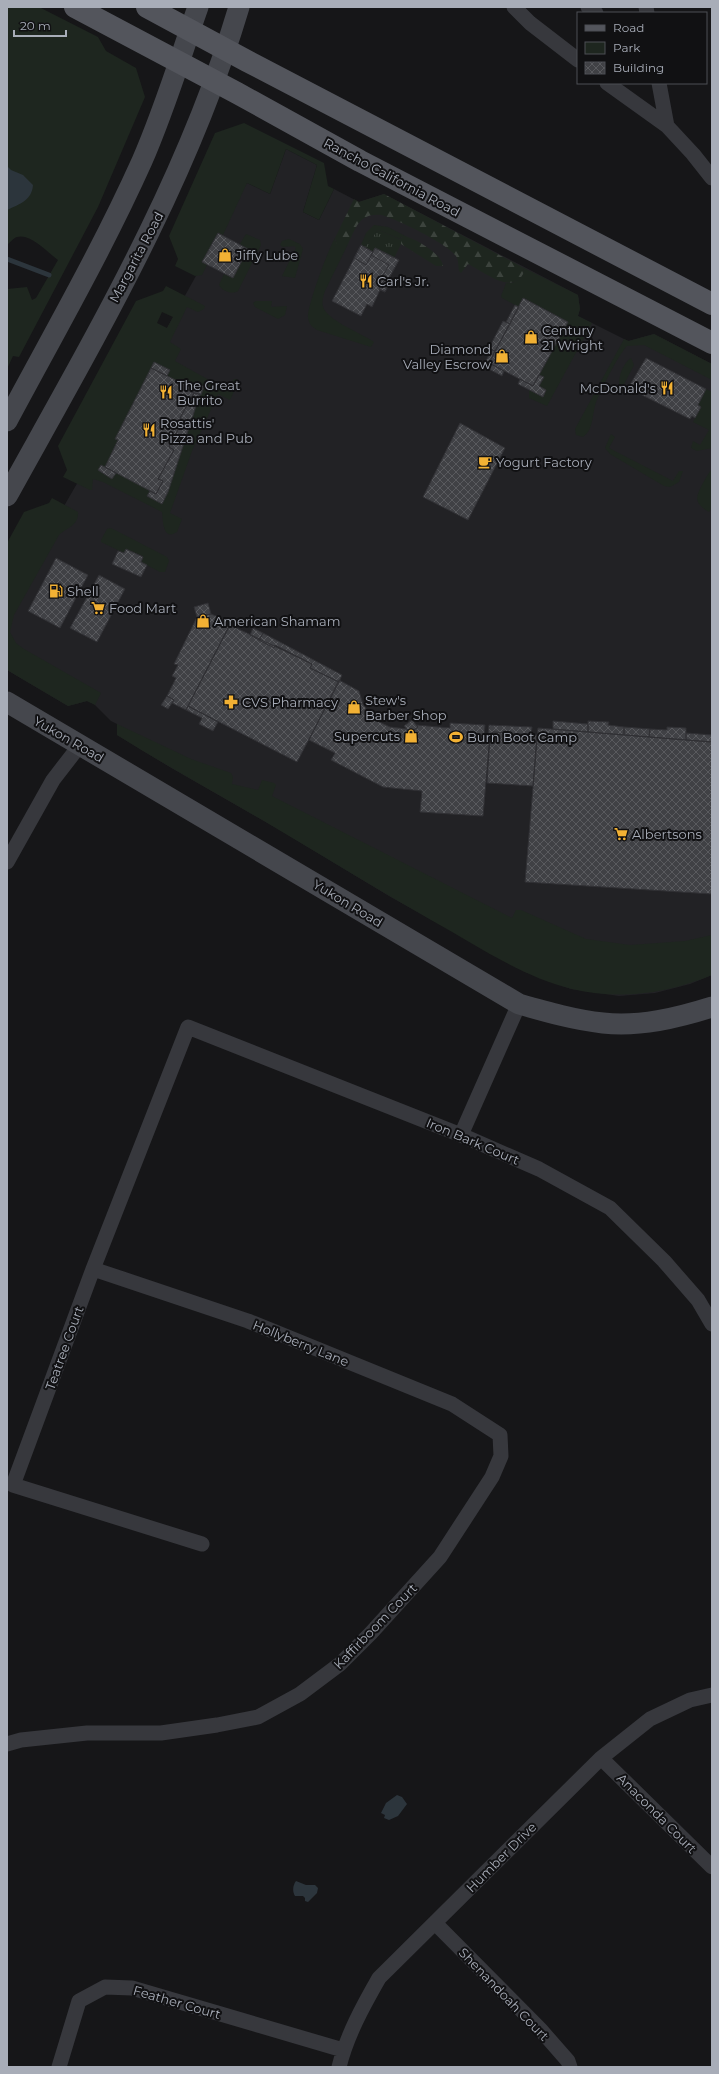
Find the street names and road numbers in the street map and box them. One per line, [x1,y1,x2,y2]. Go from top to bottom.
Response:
street label: Rancho California Road [321,134,463,220]
street label: Margarita Road [105,209,167,305]
street label: Yukon Road [31,712,107,766]
street label: Yukon Road [310,876,386,930]
street label: Iron Bark Court [424,1114,522,1168]
street label: Teatree Court [41,1304,87,1392]
street label: Hollyberry Lane [251,1316,351,1370]
street label: Kaffirboom Court [330,1580,420,1672]
street label: Anaconda Court [614,1770,700,1856]
street label: Humber Drive [463,1819,539,1895]
street label: Shenandoah Court [455,1944,553,2044]
street label: Feather Court [131,1982,223,2022]

